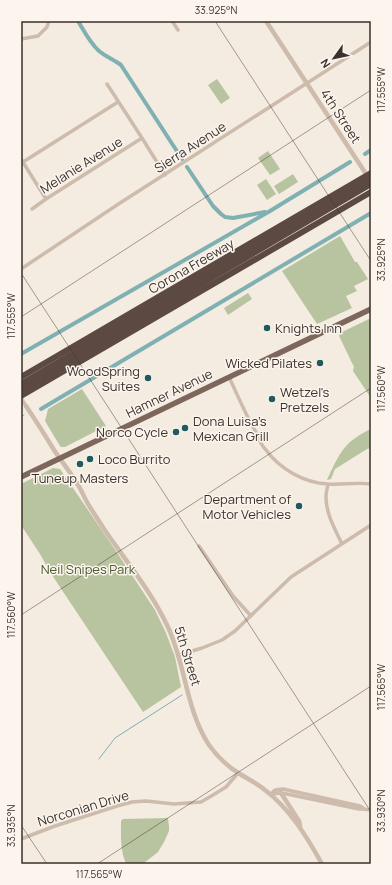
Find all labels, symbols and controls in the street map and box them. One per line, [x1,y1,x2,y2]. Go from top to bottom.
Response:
text: 33.925°N [195,3,237,17]
north arrow [314,38,354,78]
text: N [317,56,334,71]
text: 117.555°W [374,66,388,113]
street label: 4th Street [317,85,365,147]
street label: Sierra Avenue [151,117,230,177]
street label: Melanie Avenue [36,132,126,198]
street label: Corona Freeway [145,234,237,298]
text: 33.925°N [374,239,388,281]
text: 117.555°W [4,292,18,339]
place label: Knights Inn [275,319,342,337]
marker: Knights Inn [262,323,272,333]
place label: Wicked Pilates [225,354,312,372]
marker: Wicked Pilates [315,358,325,368]
place label: WoodSpring Suites [67,362,140,395]
street label: Hamner Avenue [123,364,216,422]
text: 117.560°W [374,365,388,412]
marker: WoodSpring Suites [143,373,153,383]
place label: Wetzel's Pretzels [280,383,330,416]
marker: Wetzel's Pretzels [267,394,277,404]
place label: Dona Luisa’s Mexican Grill [193,412,269,445]
place label: Norco Cycle [96,423,168,441]
marker: Dona Luisa’s Mexican Grill [180,423,190,433]
marker: Norco Cycle [171,427,181,437]
place label: Loco Burrito [98,450,171,468]
marker: Loco Burrito [85,454,95,464]
marker: Tuneup Masters [75,459,85,469]
place label: Tuneup Masters [32,469,129,487]
place label: Department of Motor Vehicles [203,490,291,523]
marker: Department of Motor Vehicles [294,501,304,511]
park label: Neil Snipes Park [41,560,136,578]
text: 117.560°W [4,591,18,638]
street label: 5th Street [170,624,206,688]
text: 117.565°W [374,663,388,710]
street label: Norconian Drive [35,785,131,830]
text: 33.930°N [374,789,388,832]
text: 33.935°N [4,805,18,847]
text: 117.565°W [76,867,123,881]

